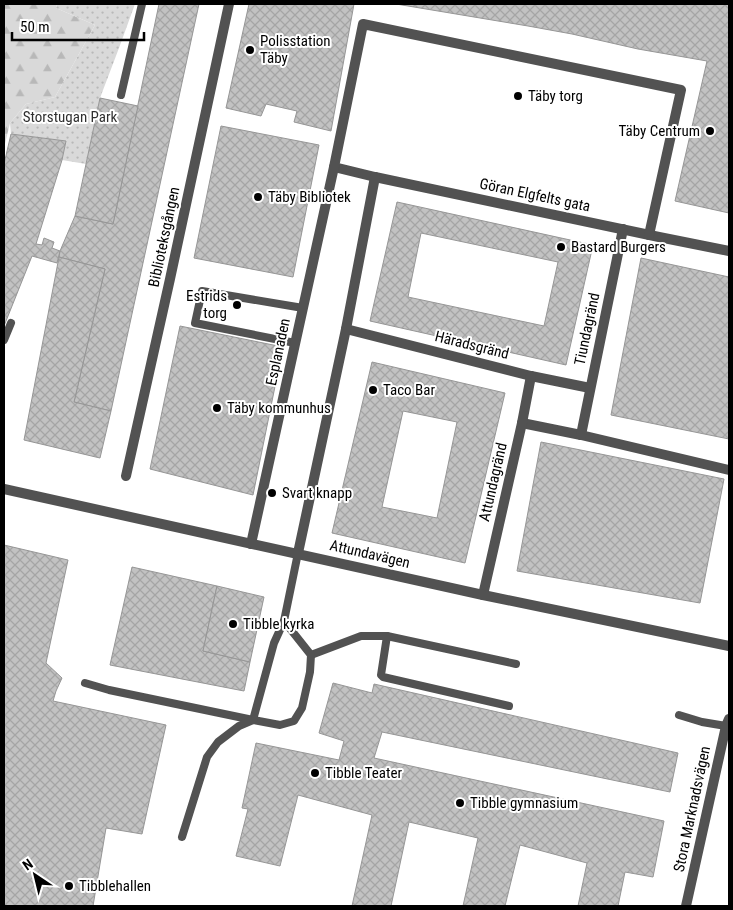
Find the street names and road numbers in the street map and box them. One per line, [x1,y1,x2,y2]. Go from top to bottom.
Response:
street label: Göran Elgfelts gata [478,174,592,216]
street label: Biblioteksgången [145,185,183,289]
street label: Tiundagränd [571,291,603,367]
street label: Esplanaden [262,317,294,387]
street label: Häradsgränd [433,327,511,363]
street label: Attundagränd [475,441,511,523]
street label: Attundavägen [328,536,412,572]
street label: Stora Marknadsvägen [670,744,714,874]

